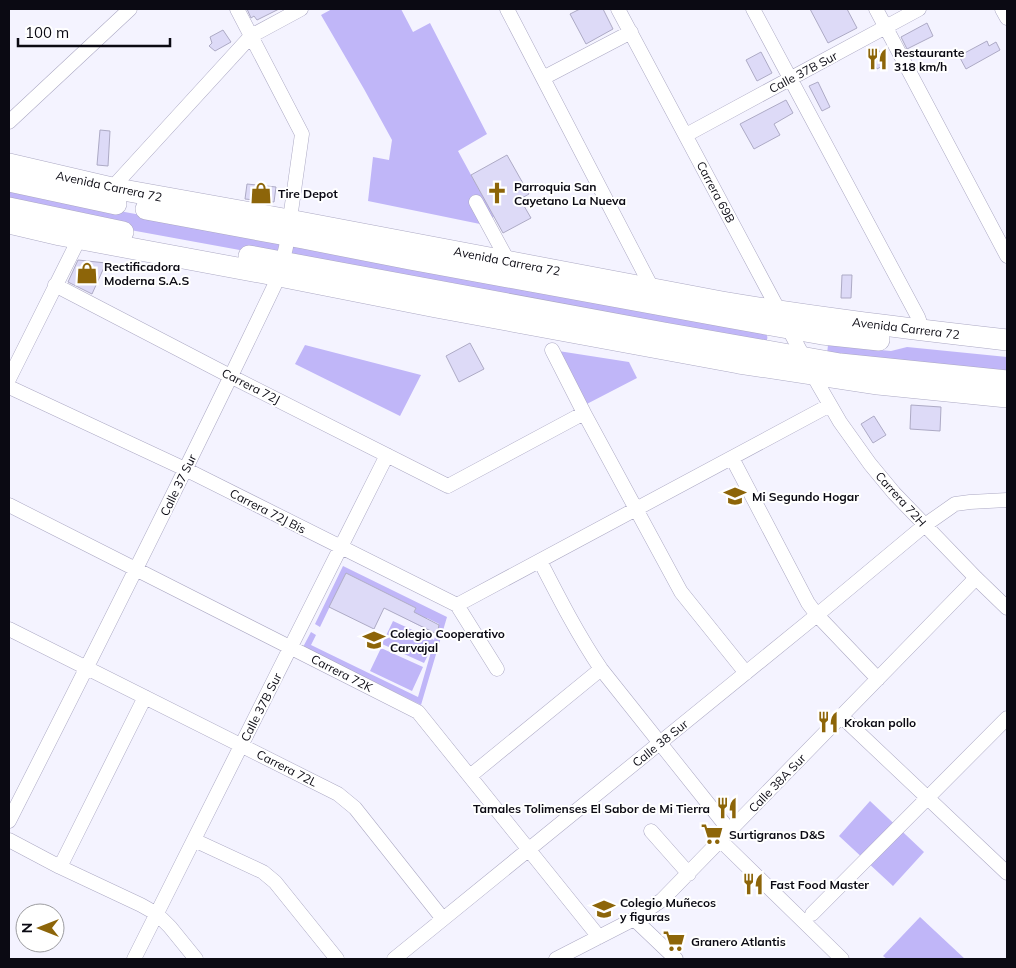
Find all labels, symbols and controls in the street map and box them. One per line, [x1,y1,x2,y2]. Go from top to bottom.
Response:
scale bar [18,15,170,47]
text: 100 m [25,23,69,42]
place label: Restaurante 318 km/h [894,45,965,74]
restaurant icon: Restaurante 318 km/h [864,46,890,72]
street label: Calle 37B Sur [766,47,840,96]
street label: Carrera 69B [694,159,738,225]
street label: Avenida Carrera 72 [55,167,163,205]
place label: Parroquia San Cayetano La Nueva [514,179,626,208]
shop icon: Tire Depot [248,180,274,206]
church icon: Parroquia San Cayetano La Nueva [484,180,510,206]
place label: Tire Depot [278,186,338,201]
street label: Avenida Carrera 72 [452,243,562,279]
place label: Rectificadora Moderna S.A.S [104,259,189,288]
shop icon: Rectificadora Moderna S.A.S [74,260,100,286]
street label: Avenida Carrera 72 [851,314,961,342]
street label: Carrera 72J [219,365,283,407]
street label: Calle 37 Sur [157,451,200,518]
street label: Carrera 72H [872,468,930,530]
school or university icon: Mi Segundo Hogar [722,483,748,509]
street label: Carrera 72J Bis [227,485,309,537]
place label: Mi Segundo Hogar [752,489,859,504]
place label: Colegio Cooperativo Carvajal [390,626,505,655]
school or university icon: Colegio Cooperativo Carvajal [361,627,387,653]
street label: Carrera 72K [309,651,376,695]
street label: Calle 37B Sur [237,670,285,744]
restaurant icon: Krokan pollo [815,709,841,735]
place label: Krokan pollo [844,715,916,730]
street label: Calle 38 Sur [629,716,691,770]
street label: Carrera 72L [254,746,320,790]
street label: Calle 38A Sur [745,750,809,815]
restaurant icon: Tamales Tolimenses El Sabor de Mi Tierra [714,795,740,821]
place label: Tamales Tolimenses El Sabor de Mi Tierra [473,801,710,816]
supermarket icon: Surtigranos D&S [699,821,725,847]
place label: Surtigranos D&S [729,827,825,842]
restaurant icon: Fast Food Master [740,871,766,897]
place label: Fast Food Master [770,877,869,892]
place label: Colegio Muñecos y figuras [619,895,716,924]
school or university icon: Colegio Muñecos y figuras [591,896,617,922]
north arrow [15,903,65,953]
text: N [18,923,36,933]
supermarket icon: Granero Atlantis [661,928,687,954]
place label: Granero Atlantis [691,934,786,949]

